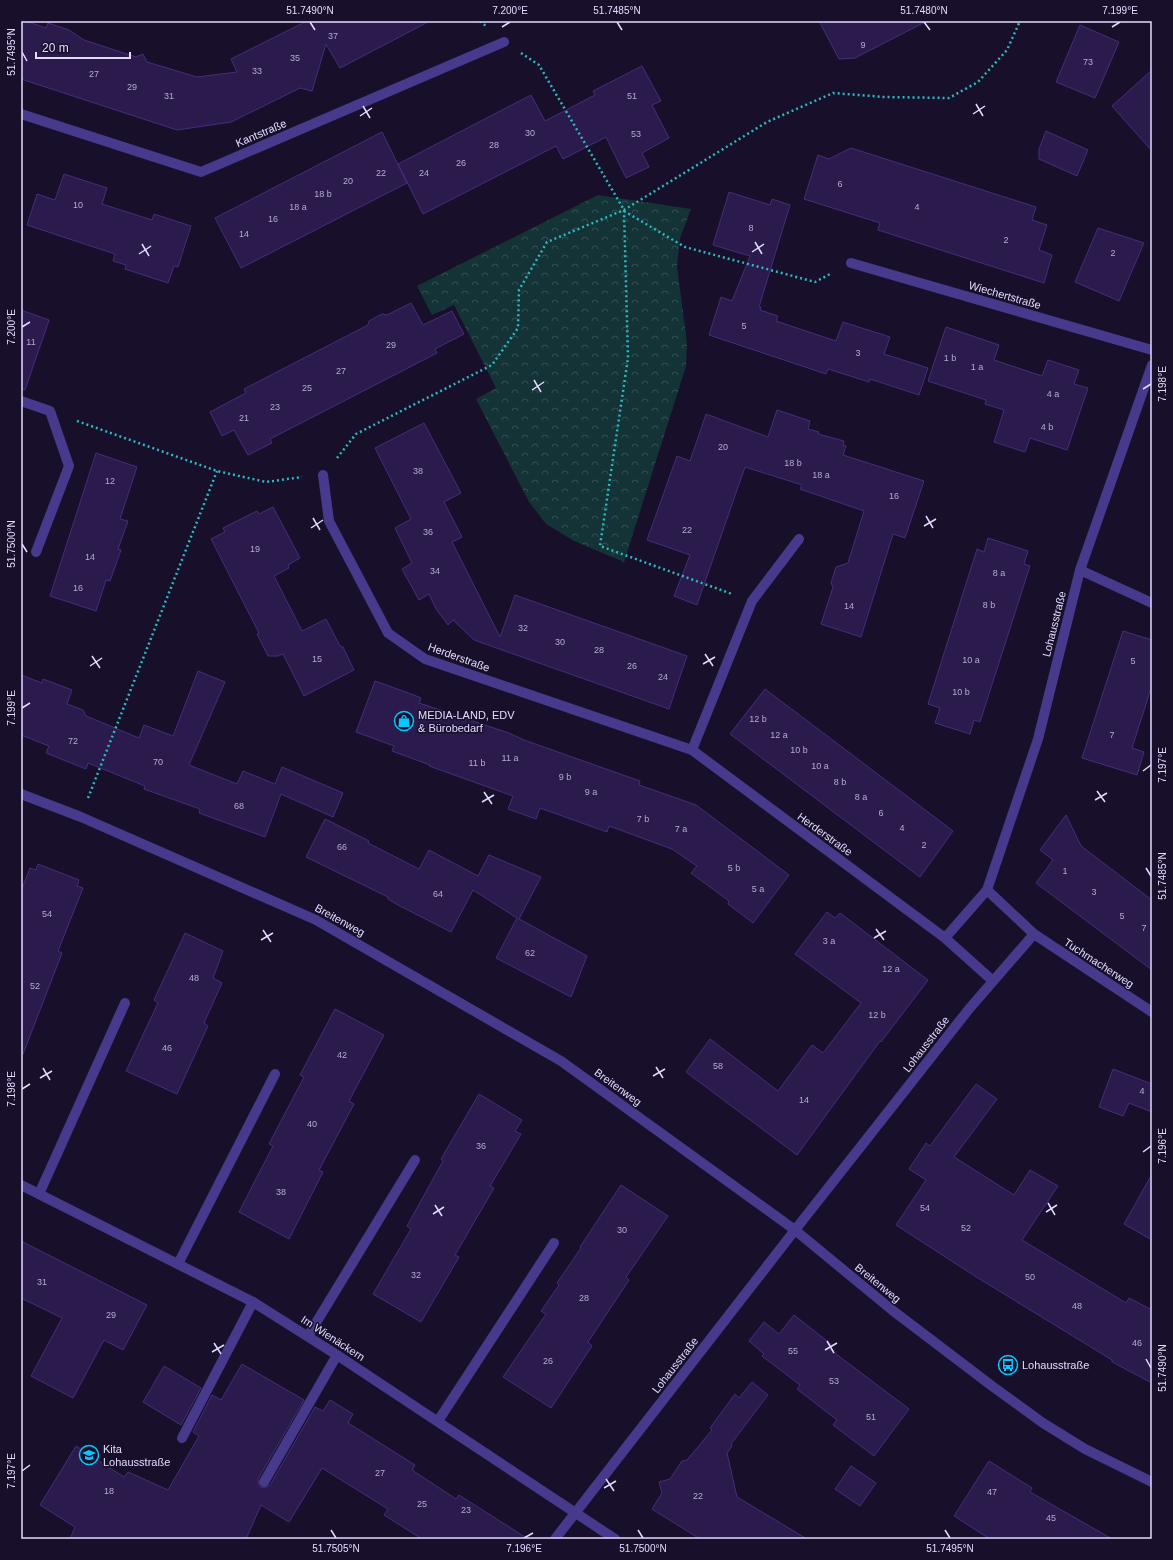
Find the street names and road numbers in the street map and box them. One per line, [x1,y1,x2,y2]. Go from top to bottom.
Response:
street label: Kantstraße [234,117,288,149]
street label: Wiechertstraße [968,279,1042,311]
street label: Lohausstraße [1040,590,1068,658]
street label: Herderstraße [427,640,491,674]
street label: Herderstraße [795,810,855,858]
street label: Breitenweg [313,901,367,939]
street label: Tuchmacherweg [1062,936,1136,990]
street label: Lohausstraße [901,1014,951,1074]
street label: Breitenweg [592,1066,644,1108]
street label: Breitenweg [853,1261,903,1305]
street label: Im Wienäckern [299,1313,367,1363]
street label: Lohausstraße [650,1335,700,1395]

